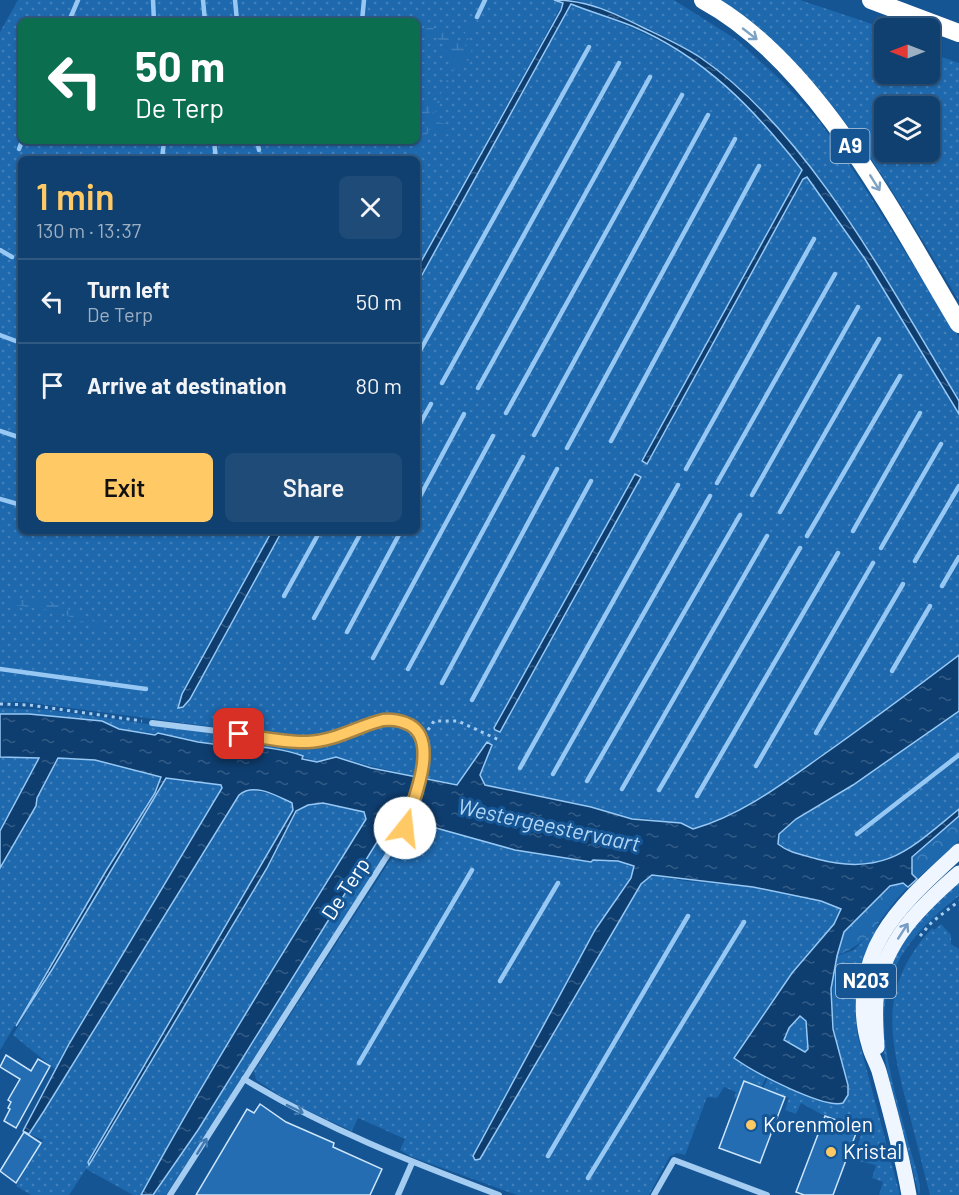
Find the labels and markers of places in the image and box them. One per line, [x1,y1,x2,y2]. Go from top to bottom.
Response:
pin [213,708,264,759]
place label: Korenmolen [763,1111,873,1136]
marker: Korenmolen [744,1118,758,1132]
place label: Kristal [843,1138,902,1163]
marker: Kristal [824,1145,838,1159]

